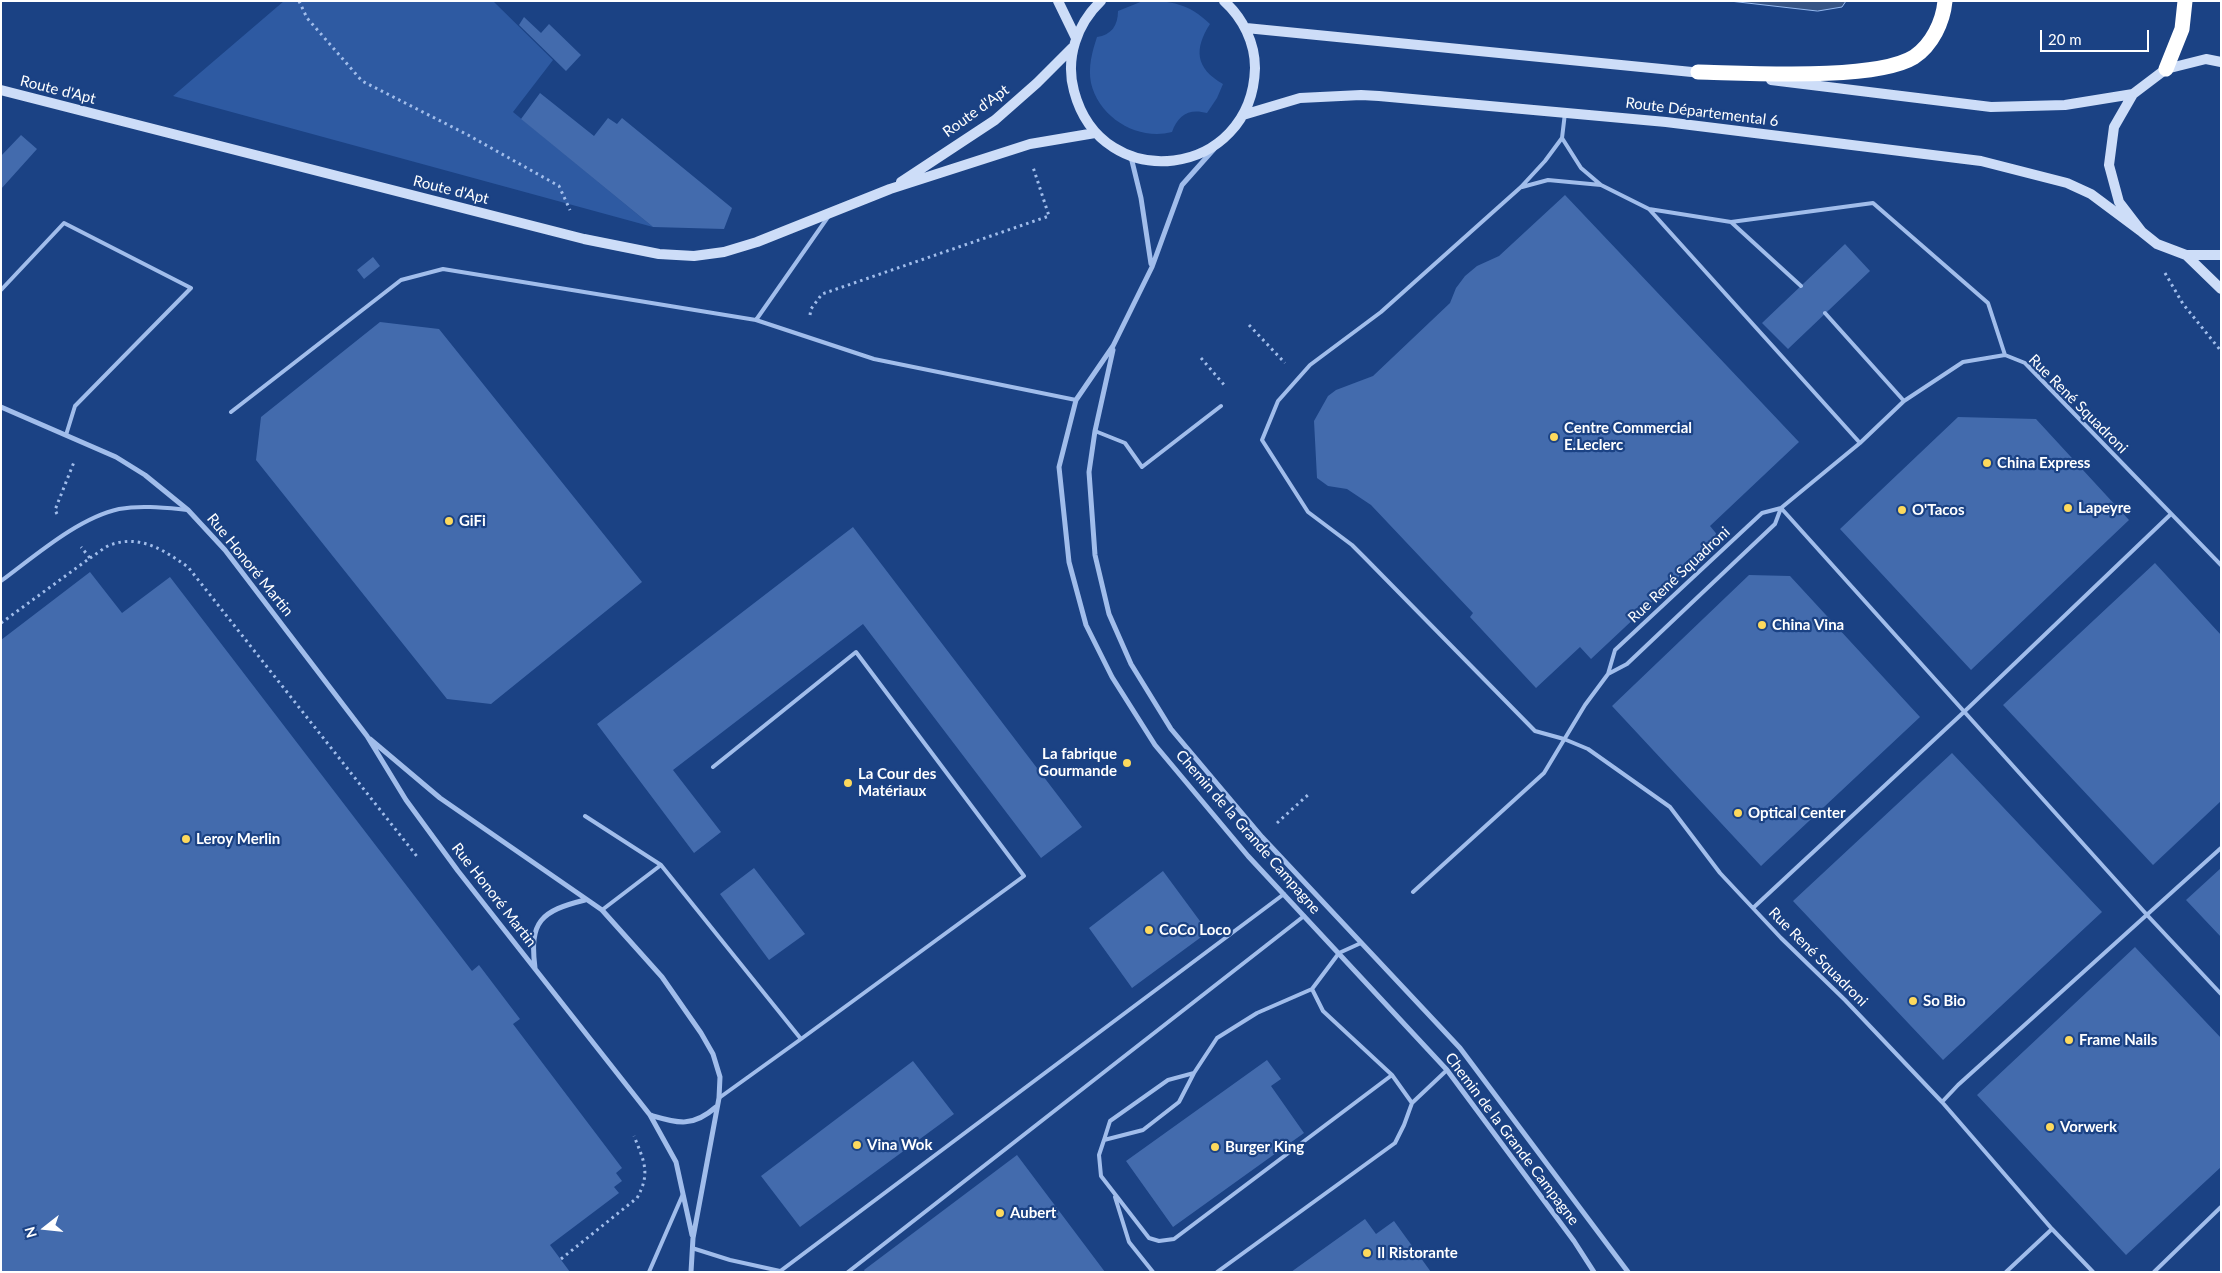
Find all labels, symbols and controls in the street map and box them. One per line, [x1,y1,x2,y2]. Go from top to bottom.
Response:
scale bar [2042,20,2151,52]
text: 20 m [2048,30,2082,48]
street label: Route d'Apt [18,72,98,108]
street label: Route d'Apt [939,81,1013,141]
street label: Route Départemental 6 [1624,94,1780,130]
street label: Route d'Apt [411,172,491,208]
street label: Rue René Squadroni [2025,351,2131,457]
place label: Centre Commercial E.Leclerc [1564,419,1692,454]
marker: Centre Commercial E.Leclerc [1548,431,1560,443]
place label: China Express [1997,454,2090,472]
marker: China Express [1981,457,1993,469]
place label: Lapeyre [2078,499,2131,517]
place label: O'Tacos [1912,501,1965,519]
marker: Lapeyre [2062,502,2074,514]
marker: O'Tacos [1896,504,1908,516]
street label: Rue Honoré Martin [203,510,297,620]
place label: GiFi [459,512,486,530]
marker: GiFi [443,515,455,527]
street label: Rue René Squadroni [1624,523,1734,627]
place label: China Vina [1772,616,1844,634]
marker: China Vina [1756,619,1768,631]
place label: La fabrique Gourmande [1038,745,1117,780]
street label: Chemin de la Grande Campagne [1172,746,1324,918]
marker: La fabrique Gourmande [1121,757,1133,769]
place label: La Cour des Matériaux [858,765,936,800]
marker: La Cour des Matériaux [842,777,854,789]
place label: Optical Center [1748,804,1846,822]
marker: Optical Center [1732,807,1744,819]
place label: Leroy Merlin [196,830,280,848]
marker: Leroy Merlin [180,833,192,845]
street label: Rue Honoré Martin [448,839,540,951]
street label: Rue René Squadroni [1765,904,1871,1010]
place label: CoCo Loco [1159,921,1231,939]
marker: CoCo Loco [1143,924,1155,936]
place label: So Bio [1923,992,1966,1010]
marker: So Bio [1907,995,1919,1007]
place label: Frame Nails [2079,1031,2157,1049]
marker: Frame Nails [2063,1034,2075,1046]
street label: Chemin de la Grande Campagne [1441,1049,1583,1229]
place label: Vorwerk [2060,1118,2117,1136]
marker: Vorwerk [2044,1121,2056,1133]
place label: Vina Wok [867,1136,932,1154]
place label: Burger King [1225,1138,1304,1156]
marker: Vina Wok [851,1139,863,1151]
marker: Burger King [1209,1141,1221,1153]
north arrow [20,1203,70,1253]
place label: Aubert [1010,1204,1056,1222]
marker: Aubert [994,1207,1006,1219]
text: N [20,1225,40,1240]
place label: Il Ristorante [1377,1244,1458,1262]
marker: Il Ristorante [1361,1247,1373,1259]

